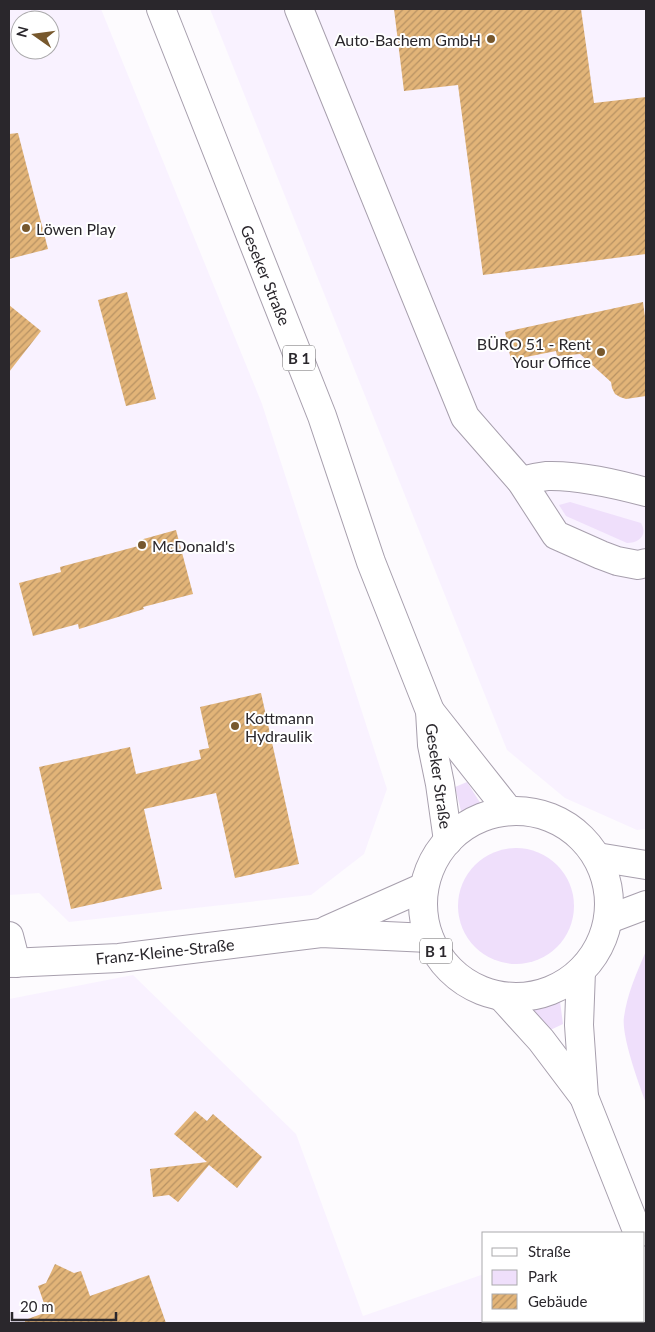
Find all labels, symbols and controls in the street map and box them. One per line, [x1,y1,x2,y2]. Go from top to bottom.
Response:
north arrow [10,10,60,60]
text: N [12,24,31,39]
place label: Auto-Bachem GmbH [335,30,481,49]
marker: Auto-Bachem GmbH [485,33,497,45]
place label: Löwen Play [36,219,117,238]
marker: Löwen Play [20,222,32,234]
street label: Geseker Straße [237,222,295,328]
place label: BÜRO 51 - Rent Your Office [477,334,591,371]
road number: B 1 [283,346,315,370]
marker: BÜRO 51 - Rent Your Office [595,346,607,358]
place label: McDonald's [152,536,235,555]
marker: McDonald's [136,539,148,551]
place label: Kottmann Hydraulik [245,708,314,745]
marker: Kottmann Hydraulik [229,720,241,732]
street label: Geseker Straße [422,722,456,830]
street label: Franz-Kleine-Straße [95,934,235,968]
road number: B 1 [420,938,452,964]
legend [482,1232,645,1322]
text: Straße [528,1242,571,1260]
text: Park [528,1267,558,1285]
scale bar [12,1290,116,1322]
text: Gebäude [528,1292,587,1310]
text: 20 m [20,1297,54,1315]

